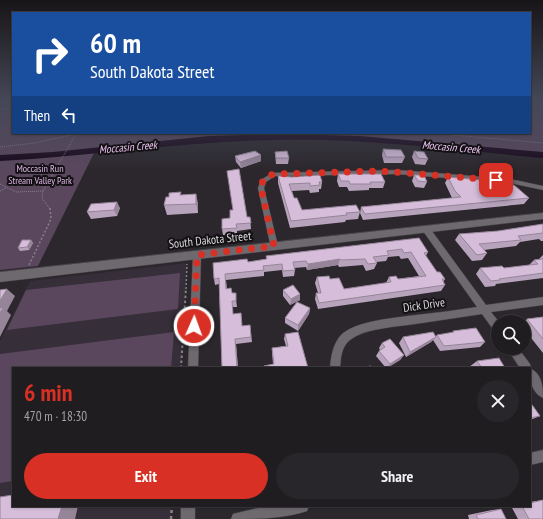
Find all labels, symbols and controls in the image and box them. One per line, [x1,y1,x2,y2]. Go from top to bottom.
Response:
text: 60 m [90,24,141,61]
icon: right [24,28,76,80]
text: South Dakota Street [90,60,214,83]
icon: left [58,104,80,126]
text: Then [24,106,50,125]
water label: Moccasin Creek [98,137,159,157]
water label: Moccasin Creek [421,137,482,157]
park label: Moccasin Run Stream Valley Park [8,162,72,187]
pin [479,163,513,197]
icon: arrive [485,169,507,191]
street label: South Dakota Street [168,228,253,251]
street label: Dick Drive [402,294,446,315]
position arrow [173,305,215,347]
map controls [491,315,531,355]
button: search [491,315,531,355]
text: 6 min [24,377,72,408]
button: close [477,380,519,422]
text: 470 m · 18:30 [24,408,87,425]
button: Exit [24,453,268,499]
button: Share [276,453,519,499]

